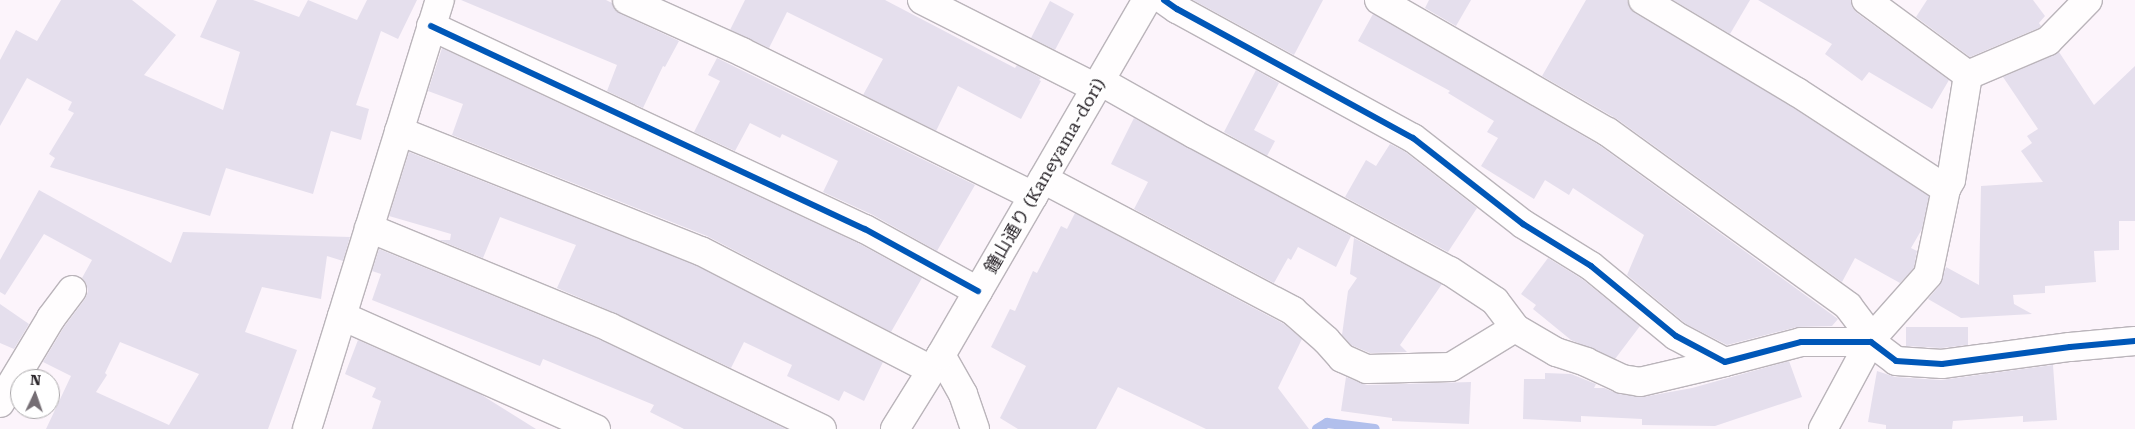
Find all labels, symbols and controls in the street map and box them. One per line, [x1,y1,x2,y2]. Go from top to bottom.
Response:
street label: 鐘山通り (Kaneyama-dori) [980,74,1110,278]
north arrow [10,369,60,419]
text: N [30,372,42,388]

